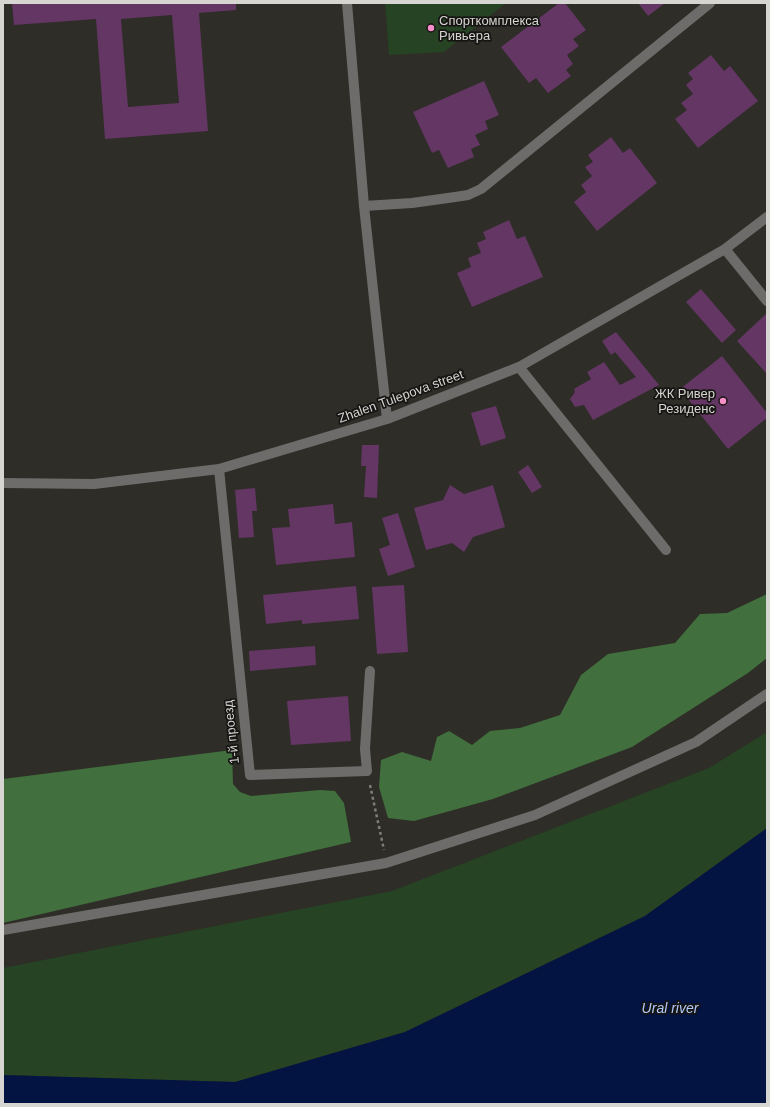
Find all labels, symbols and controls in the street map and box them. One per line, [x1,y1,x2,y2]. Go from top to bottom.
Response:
place label: Спорткомплекса Ривьера [439,13,539,44]
marker: Спорткомплекса Ривьера [426,23,436,33]
street label: Zhalen Tulepova street [336,367,466,427]
place label: ЖК Ривер Резиденс [655,386,715,417]
marker: ЖК Ривер Резиденс [718,396,728,406]
street label: 1-й проезд [221,699,243,765]
water label: Ural river [642,1001,698,1017]

